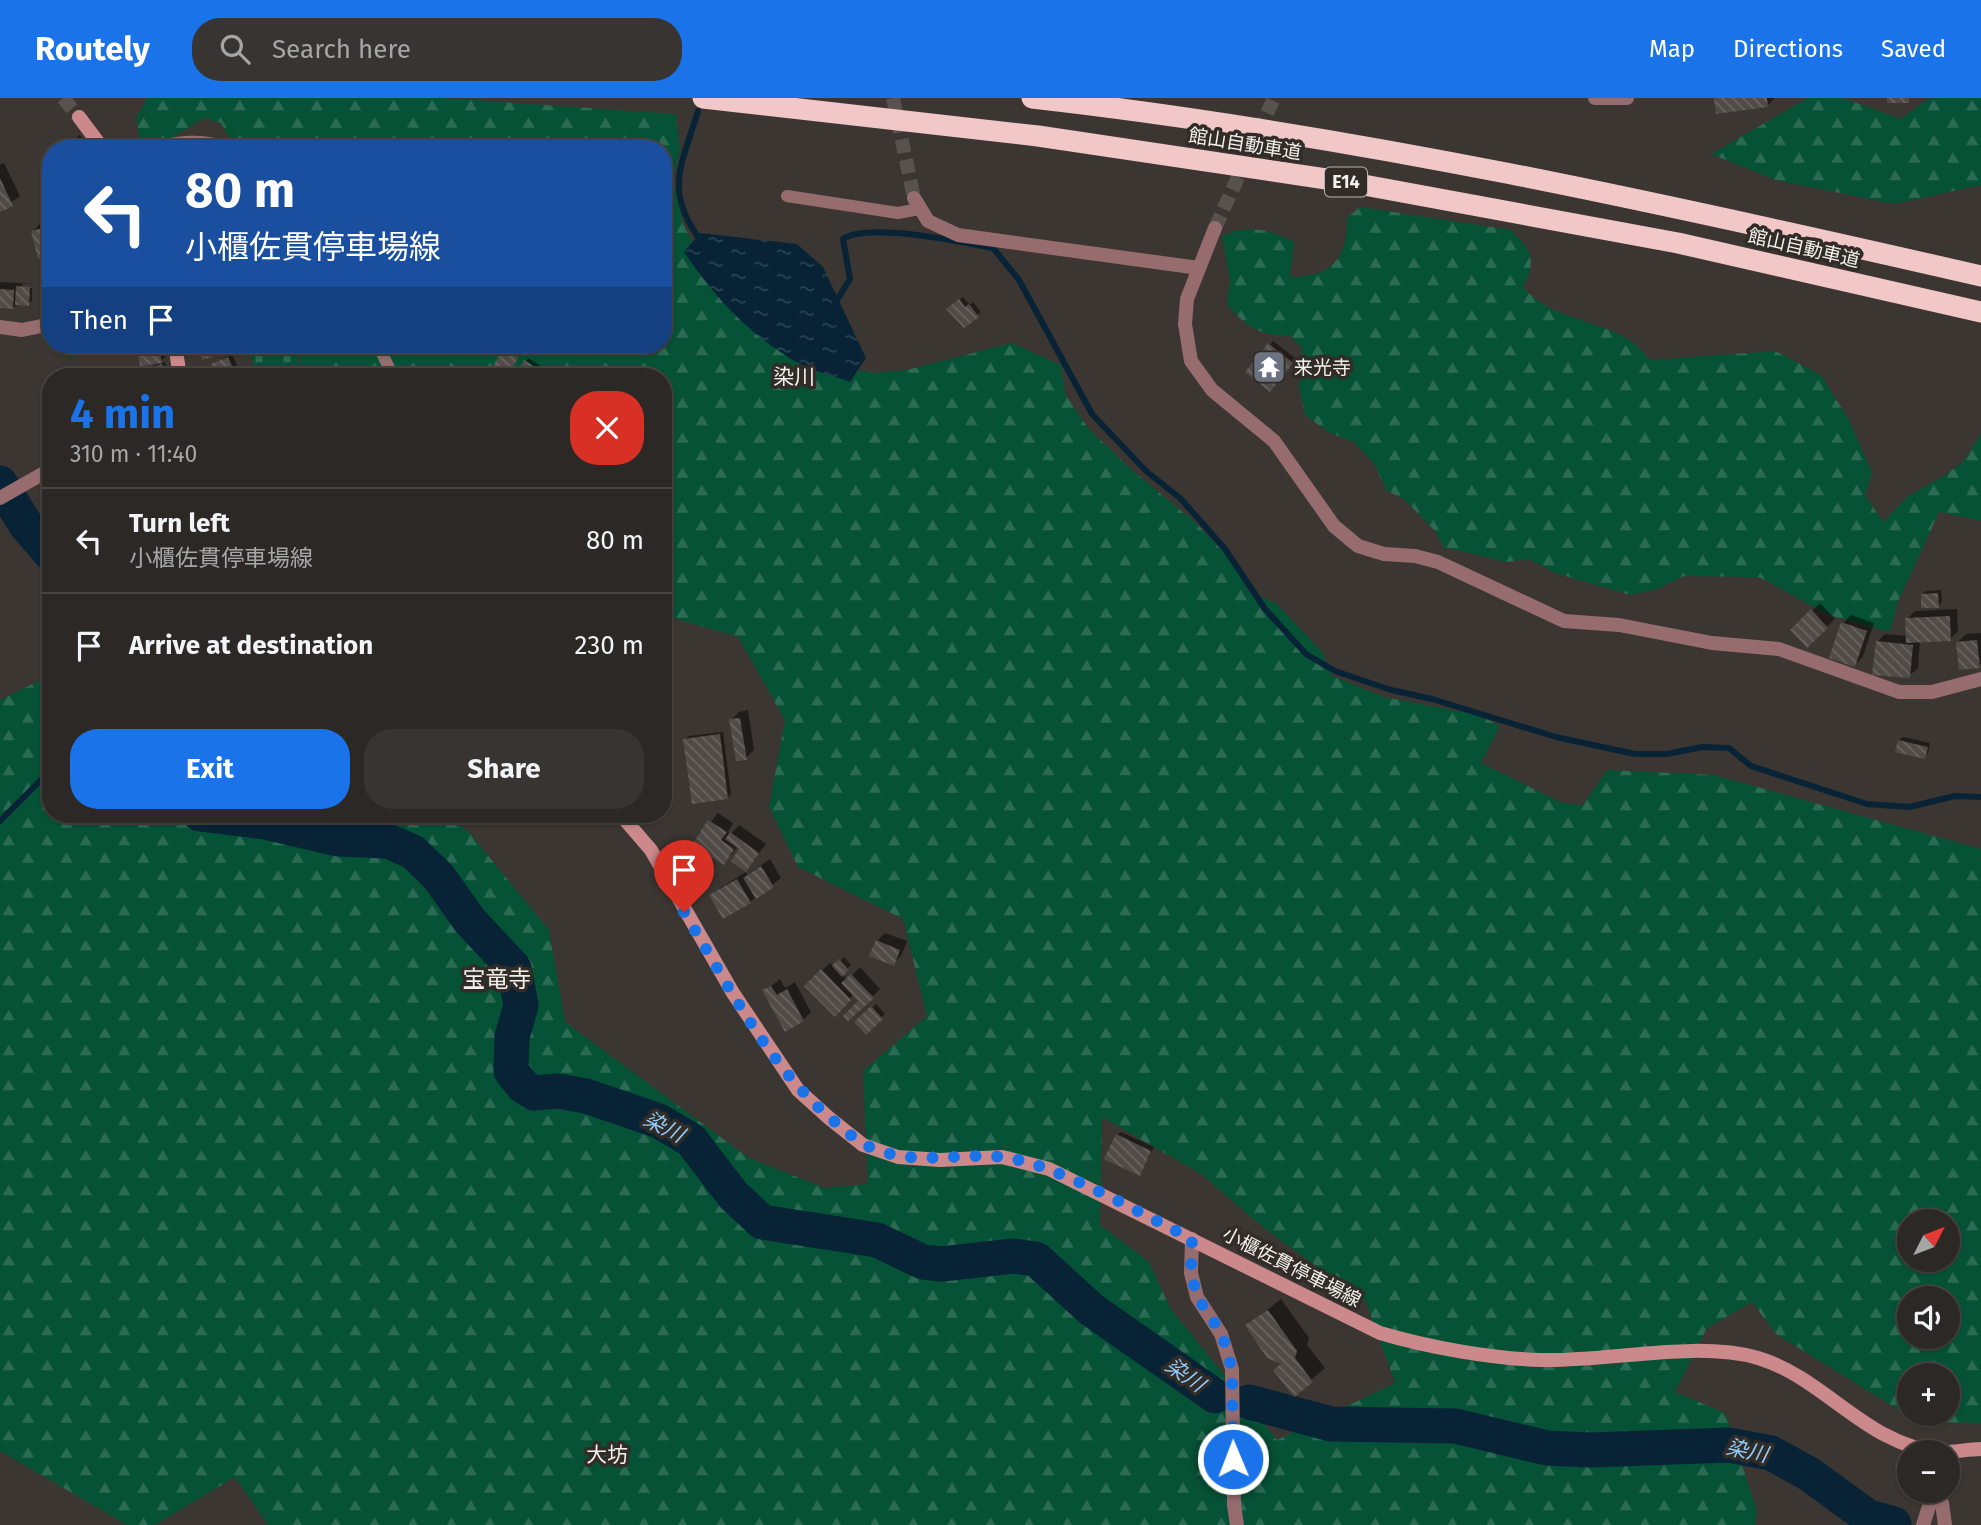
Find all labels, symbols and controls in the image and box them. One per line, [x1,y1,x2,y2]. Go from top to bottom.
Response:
search box [192,18,682,81]
text: Routely [35,29,150,69]
icon: search [216,30,254,68]
text: Search here [272,34,411,65]
text: Map [1649,35,1695,63]
text: Directions [1733,35,1843,63]
text: Saved [1881,35,1946,63]
street label: 館山自動車道 [1187,124,1303,164]
text: 80 m [185,161,295,220]
icon: left [70,168,161,259]
road number: E14 [1325,168,1367,196]
street label: 館山自動車道 [1746,224,1862,272]
text: 小櫃佐貫停車場線 [185,228,441,266]
icon: arrive [142,301,180,339]
text: Then [70,305,128,336]
temple icon: 来光寺 [1250,348,1288,386]
place label: 来光寺 [1294,356,1351,379]
district label: 染川 [773,364,815,390]
text: 4 min [70,389,175,439]
button: close [570,391,644,465]
text: 310 m · 11:40 [70,440,197,468]
text: Turn left [129,508,230,539]
icon: left [70,522,108,560]
text: 80 m [586,525,644,556]
text: 小櫃佐貫停車場線 [129,544,313,572]
icon: arrive [70,627,108,665]
text: Arrive at destination [129,630,373,661]
text: 230 m [575,630,644,661]
button: Exit [70,729,350,809]
button: Share [364,729,644,809]
pin [654,840,714,912]
icon: arrive [665,851,703,889]
district label: 宝竜寺 [463,965,532,993]
water label: 染川 [639,1106,690,1149]
north arrow [1897,1209,1960,1272]
map controls [1897,1209,1960,1503]
street label: 小櫃佐貫停車場線 [1219,1222,1365,1312]
button: sound [1897,1286,1960,1349]
water label: 染川 [1160,1352,1211,1399]
button: + [1897,1363,1960,1426]
position arrow [1196,1422,1270,1496]
water label: 染川 [1724,1434,1772,1468]
button: − [1897,1440,1960,1503]
district label: 大坊 [586,1442,628,1468]

